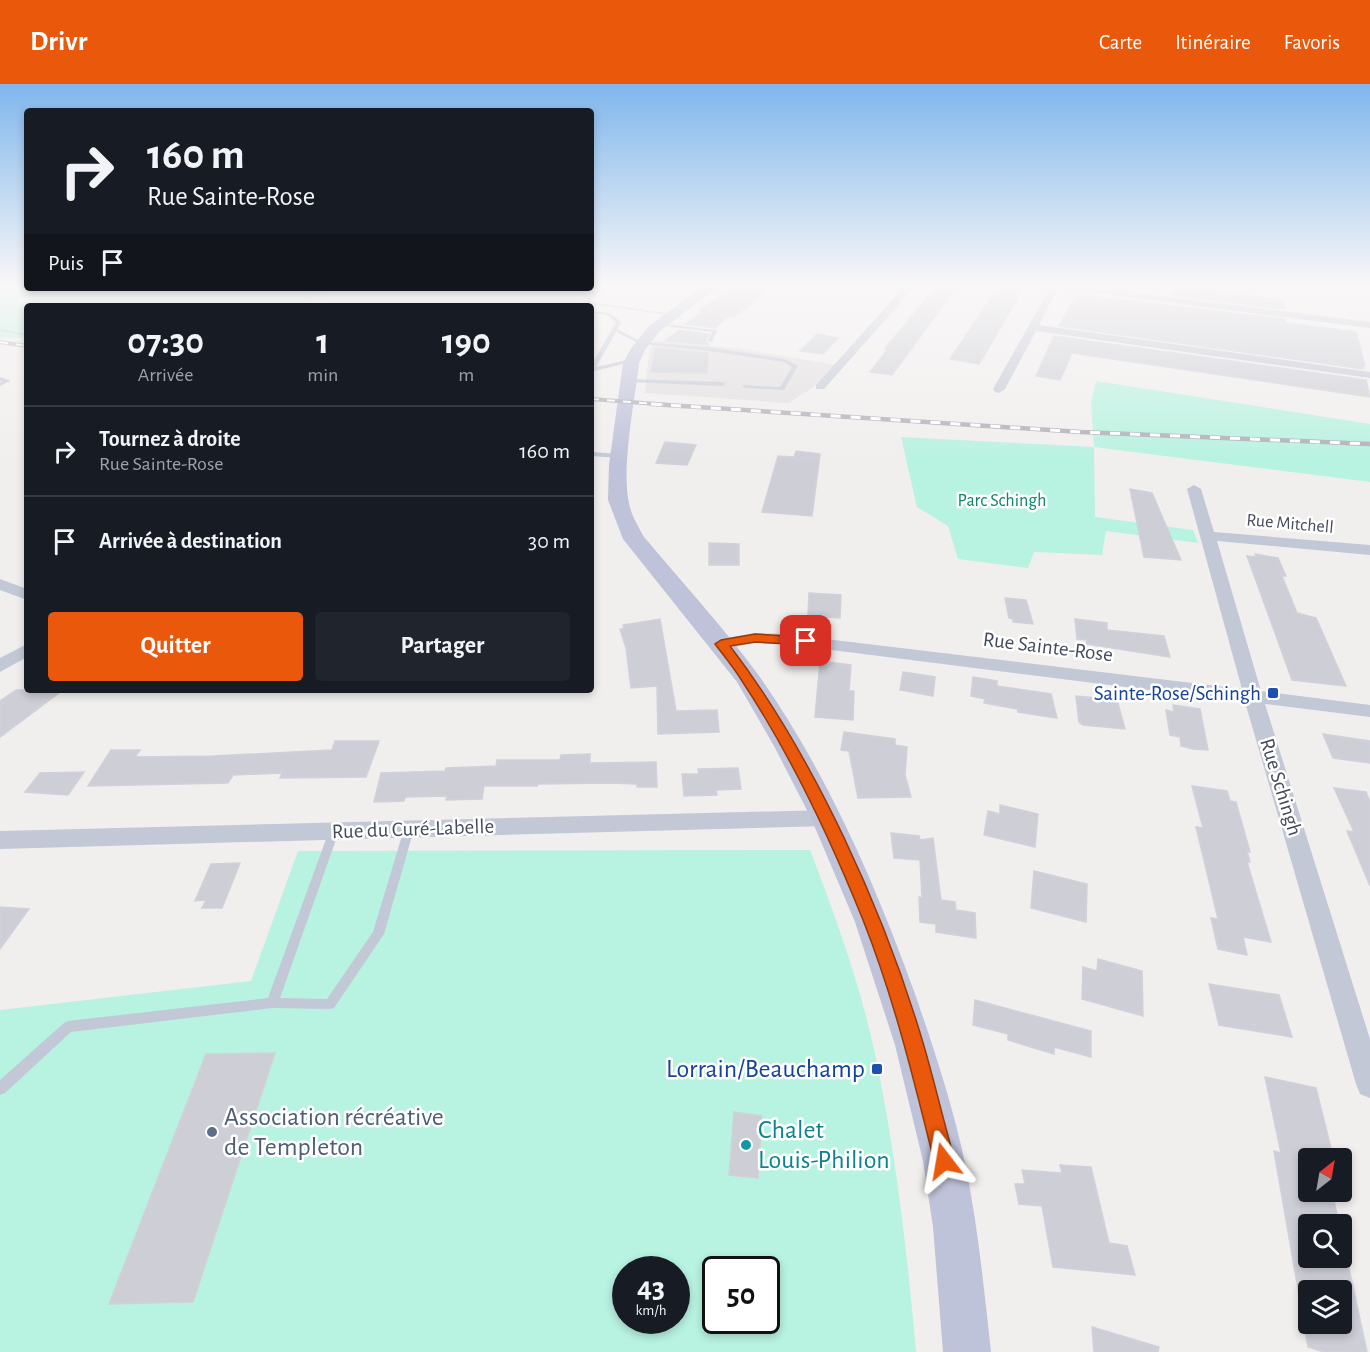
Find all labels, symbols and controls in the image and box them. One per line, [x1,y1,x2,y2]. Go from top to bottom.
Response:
text: Drivr [30,28,87,56]
text: Carte [1099,32,1142,53]
text: Itinéraire [1175,32,1251,53]
text: Favoris [1284,32,1340,53]
icon: right [48,132,126,210]
text: 160 m [147,134,245,176]
text: Rue Sainte-Rose [147,183,315,210]
icon: arrive [96,246,129,279]
text: Puis [48,252,84,274]
text: 07:30 [127,324,204,360]
text: 1 [316,324,329,360]
text: 190 [442,324,491,360]
text: Arrivée [138,365,194,385]
text: min [307,365,338,385]
text: m [458,365,474,385]
text: Tournez à droite [99,428,241,450]
icon: right [48,435,81,468]
text: 160 m [519,440,570,462]
text: Rue Sainte-Rose [99,454,224,474]
park label: Parc Schingh [958,492,1046,510]
street label: Rue Mitchell [1246,511,1334,537]
icon: arrive [48,525,81,558]
text: Arrivée à destination [99,530,282,552]
text: 30 m [528,530,570,552]
button: Quitter [48,612,303,681]
button: Partager [315,612,570,681]
pin [780,615,831,666]
icon: arrive [789,624,822,657]
street label: Rue Sainte-Rose [982,629,1114,665]
place label: Sainte-Rose/Schingh [1094,683,1261,704]
marker: Sainte-Rose/Schingh [1266,686,1280,700]
street label: Rue Schingh [1256,736,1306,838]
street label: Rue du Curé-Labelle [331,816,495,842]
place label: Lorrain/Beauchamp [666,1056,865,1082]
marker: Lorrain/Beauchamp [870,1062,884,1076]
place label: Association récréative de Templeton [224,1104,444,1160]
place label: Chalet Louis-Philion [758,1117,890,1173]
marker: Association récréative de Templeton [205,1125,219,1139]
position arrow [912,1129,976,1193]
marker: Chalet Louis-Philion [739,1138,753,1152]
north arrow [1298,1148,1352,1202]
map controls [1298,1148,1352,1334]
button: search [1298,1214,1352,1268]
speed limit sign: 50 [702,1256,780,1334]
text: 43 [637,1273,665,1303]
button: layers [1298,1280,1352,1334]
text: km/h [636,1303,666,1318]

